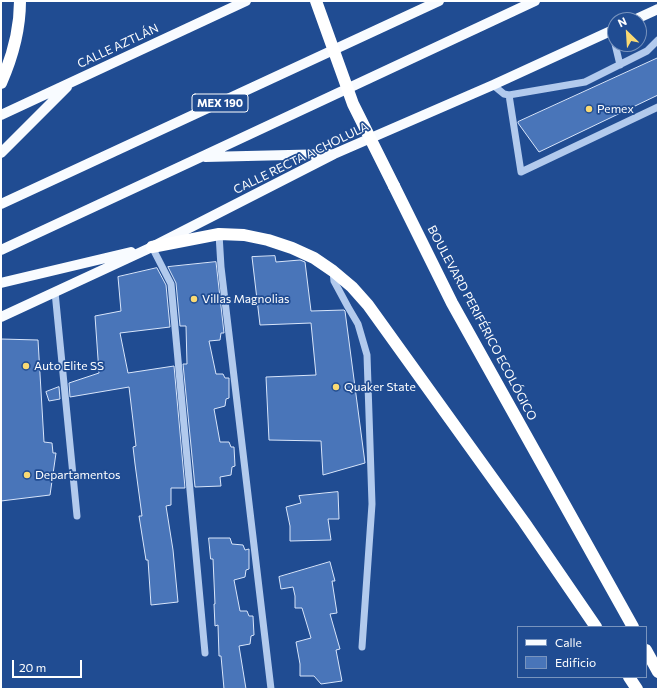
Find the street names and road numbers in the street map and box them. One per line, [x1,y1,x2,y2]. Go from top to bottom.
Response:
street label: CALLE AZTLÁN [75,21,161,71]
road number: MEX 190 [192,94,248,112]
street label: CALLE RECTA A CHOLULA [231,119,371,197]
street label: BOULEVARD PERIFÉRICO ECOLÓGICO [424,223,540,423]

